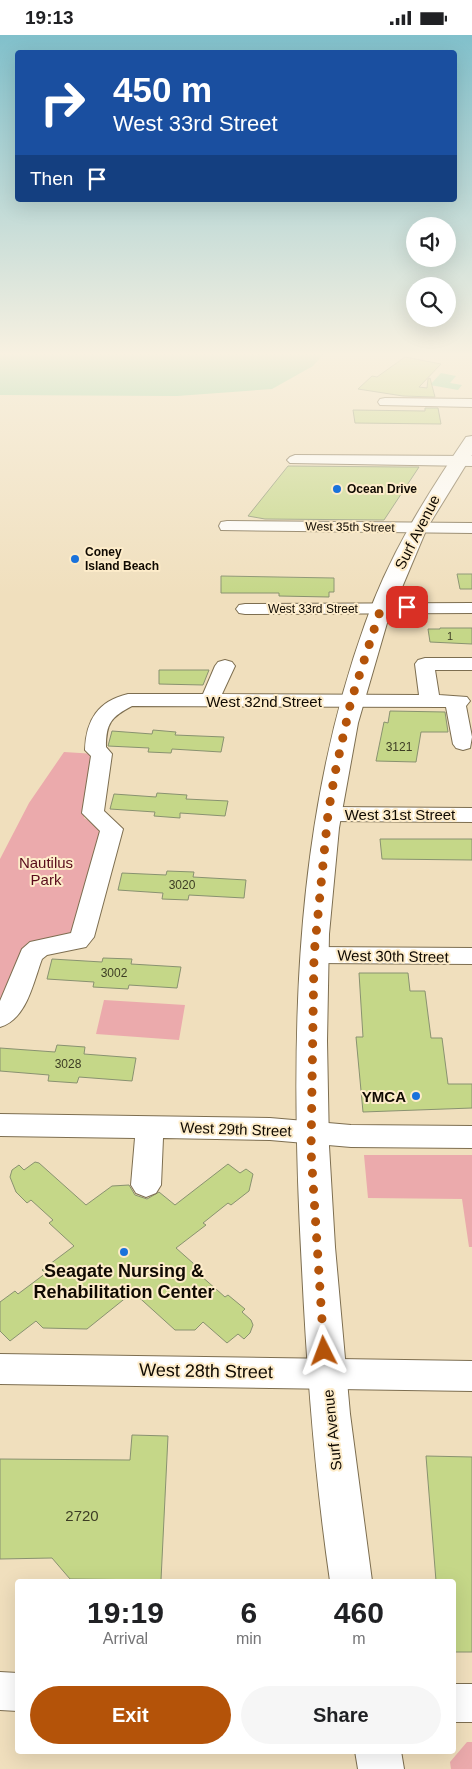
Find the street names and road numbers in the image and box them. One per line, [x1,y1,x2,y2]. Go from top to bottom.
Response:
street label: Surf Avenue [391,492,443,572]
street label: West 35th Street [305,519,395,535]
street label: West 33rd Street [268,602,359,616]
street label: West 32nd Street [206,693,323,710]
street label: West 31st Street [345,806,456,823]
street label: West 30th Street [337,947,450,965]
street label: West 29th Street [180,1119,293,1139]
street label: West 28th Street [139,1360,273,1382]
street label: Surf Avenue [319,1389,345,1471]

